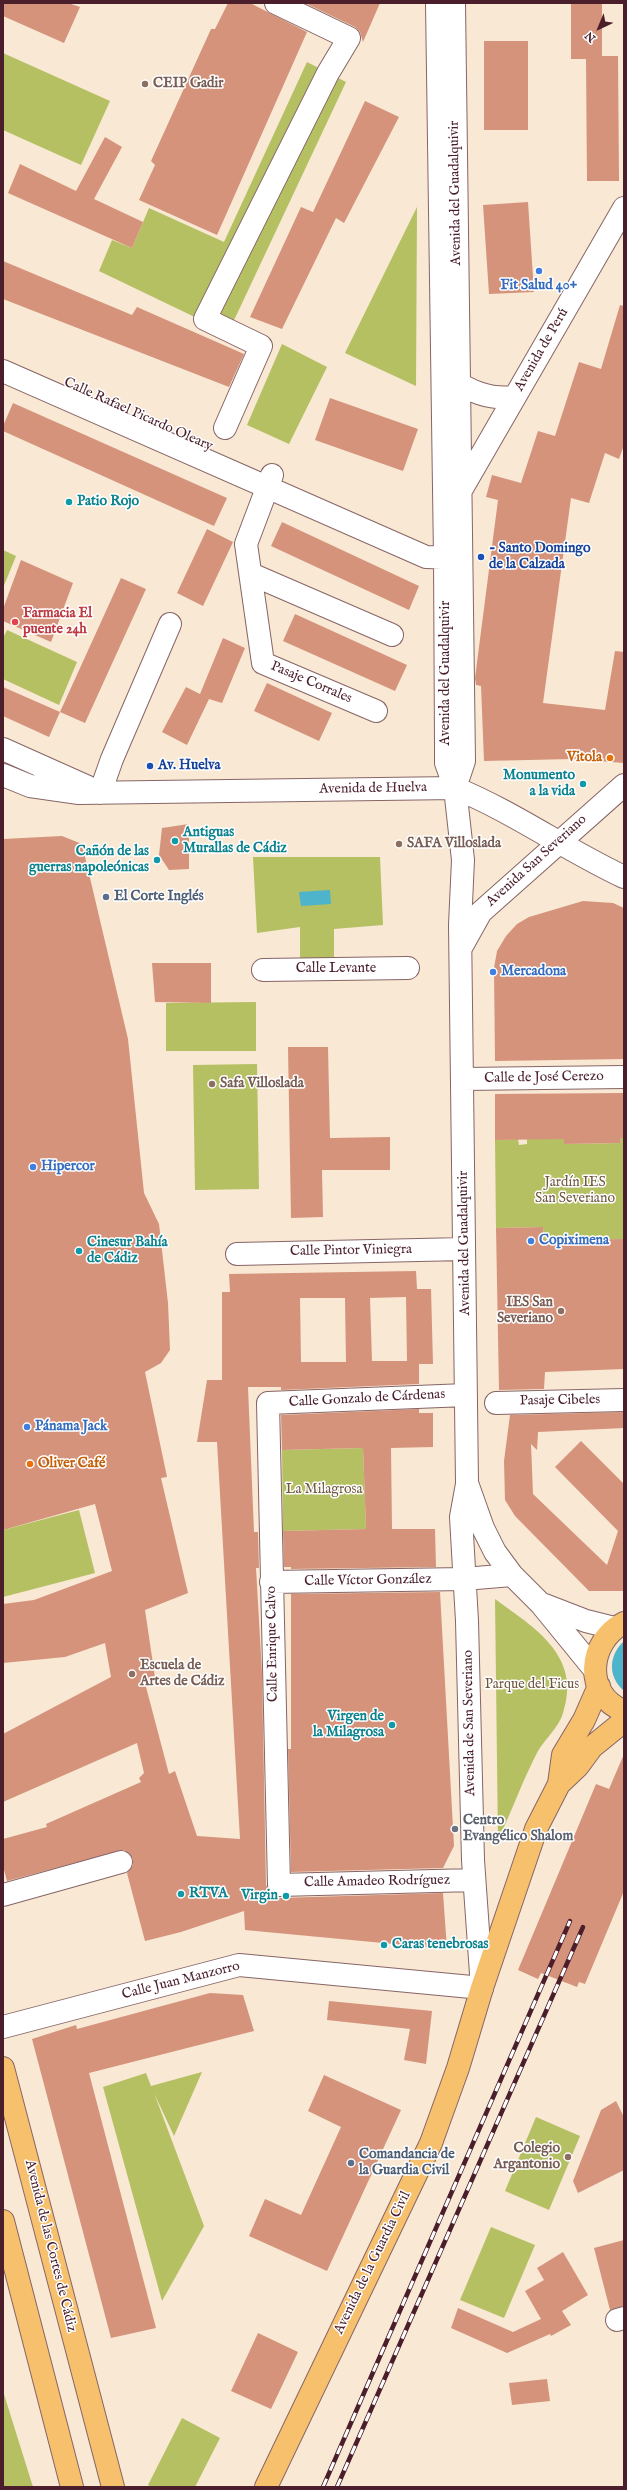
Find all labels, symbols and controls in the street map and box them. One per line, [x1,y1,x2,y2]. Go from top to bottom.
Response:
north arrow [579,8,619,48]
text: N [582,28,599,45]
place label: CEIP Gadir [153,76,223,92]
marker: CEIP Gadir [140,79,150,89]
street label: Avenida del Guadalquivir [446,120,466,266]
marker: Fit Salud 40+ [534,266,544,276]
place label: Fit Salud 40+ [501,278,577,294]
street label: Avenida de Perú [511,305,573,395]
street label: Calle Rafael Picardo Oleary [61,375,215,455]
place label: Patio Rojo [77,494,139,510]
marker: Patio Rojo [64,497,74,507]
place label: - Santo Domingo de la Calzada [489,541,590,574]
marker: - Santo Domingo de la Calzada [476,552,486,562]
street label: Avenida del Guadalquivir [438,601,454,745]
place label: Farmacia El puente 24h [23,606,92,638]
marker: Farmacia El puente 24h [10,617,20,627]
street label: Pasaje Corrales [268,658,354,708]
place label: Vitola [567,750,602,766]
marker: Vitola [605,753,615,763]
place label: Av. Huelva [158,758,220,774]
marker: Av. Huelva [145,761,155,771]
place label: Monumento a la vida [503,768,575,800]
marker: Monumento a la vida [578,779,588,789]
street label: Avenida de Huelva [319,780,427,798]
street label: Avenida San Severiano [483,811,591,911]
place label: Antiguas Murallas de Cádiz [183,825,287,858]
marker: Antiguas Murallas de Cádiz [170,836,180,846]
place label: SAFA Villoslada [407,836,501,852]
marker: SAFA Villoslada [394,839,404,849]
place label: Cañón de las guerras napoleónicas [29,844,149,876]
marker: Cañón de las guerras napoleónicas [152,855,162,865]
place label: El Corte Inglés [114,889,204,905]
marker: El Corte Inglés [101,892,111,902]
street label: Calle Levante [296,961,376,977]
place label: Mercadona [501,964,566,980]
marker: Mercadona [488,967,498,977]
street label: Calle de José Cerezo [484,1069,604,1087]
place label: Safa Villoslada [220,1076,304,1092]
marker: Safa Villoslada [207,1079,217,1089]
place label: Hipercor [41,1159,95,1175]
marker: Hipercor [28,1162,38,1172]
street label: Avenida del Guadalquivir [455,1170,475,1316]
park label: Jardín IES San Severiano [535,1175,615,1208]
place label: Copiximena [539,1233,609,1249]
place label: Cinesur Bahía de Cádiz [87,1235,168,1268]
marker: Copiximena [526,1236,536,1246]
street label: Calle Pintor Viniegra [290,1242,412,1260]
marker: Cinesur Bahía de Cádiz [74,1246,84,1256]
place label: IES San Severiano [497,1295,553,1328]
marker: IES San Severiano [556,1306,566,1316]
street label: Calle Gonzalo de Cárdenas [288,1387,446,1411]
street label: Pasaje Cibeles [520,1392,600,1410]
place label: Pánama Jack [35,1419,107,1435]
marker: Pánama Jack [22,1422,32,1432]
place label: Oliver Café [38,1456,105,1472]
marker: Oliver Café [25,1459,35,1469]
park label: La Milagrosa [285,1482,363,1498]
street label: Calle Víctor González [304,1571,432,1591]
street label: Calle Enrique Calvo [264,1586,282,1702]
street label: Avenida de San Severiano [460,1650,480,1796]
place label: Escuela de Artes de Cádiz [140,1658,225,1690]
marker: Escuela de Artes de Cádiz [127,1669,137,1679]
park label: Parque del Ficus [485,1677,579,1693]
place label: Virgen de la Milagrosa [313,1709,384,1742]
marker: Virgen de la Milagrosa [387,1720,397,1730]
place label: Centro Evangélico Shalom [463,1813,573,1846]
marker: Centro Evangélico Shalom [450,1824,460,1834]
street label: Calle Amadeo Rodríguez [304,1872,450,1892]
place label: RTVA [189,1886,228,1902]
place label: Virgin [241,1888,278,1904]
marker: RTVA [176,1889,186,1899]
marker: Virgin [281,1891,291,1901]
place label: Caras tenebrosas [392,1937,488,1953]
marker: Caras tenebrosas [379,1940,389,1950]
street label: Calle Juan Manzorro [120,1958,242,2004]
place label: Colegio Argantonio [493,2141,560,2174]
place label: Comandancia de la Guardia Civil [359,2147,455,2180]
marker: Colegio Argantonio [563,2152,573,2162]
street label: Avenida de las Cortes de Cádiz [20,2158,80,2334]
marker: Comandancia de la Guardia Civil [346,2158,356,2168]
street label: Avenida de la Guardia Civil [331,2189,415,2337]

